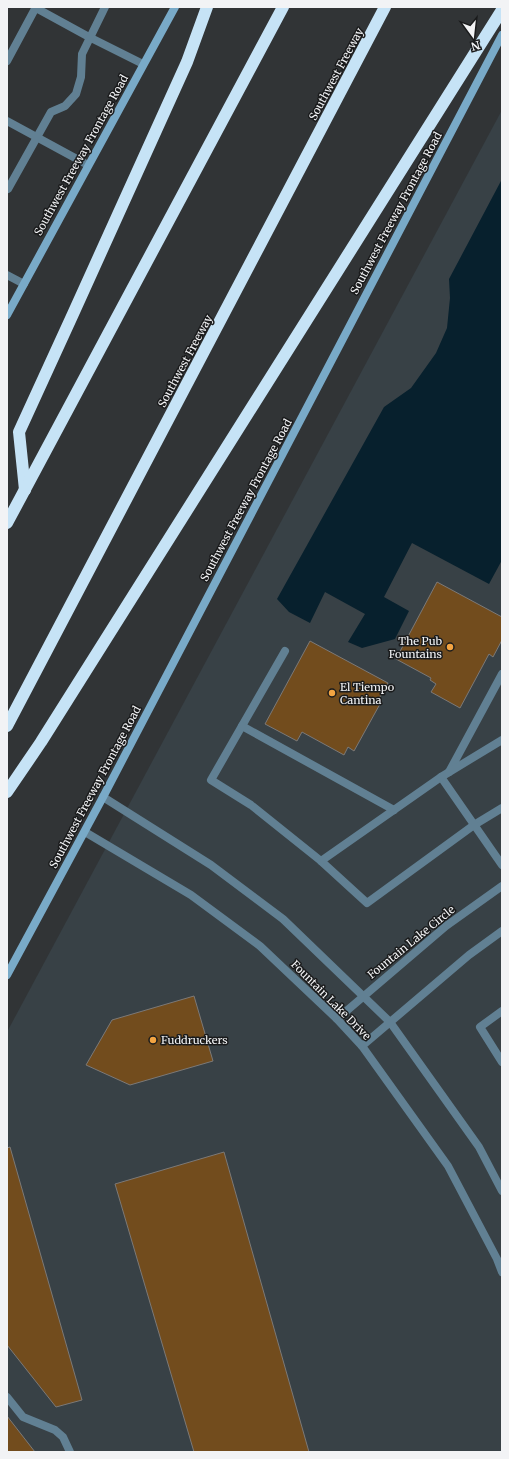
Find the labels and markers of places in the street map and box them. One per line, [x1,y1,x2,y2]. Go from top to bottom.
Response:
place label: The Pub Fountains [389,634,442,661]
marker: The Pub Fountains [445,642,455,652]
place label: El Tiempo Cantina [340,680,395,707]
marker: El Tiempo Cantina [327,688,337,698]
place label: Fuddruckers [161,1033,228,1047]
marker: Fuddruckers [148,1035,158,1045]

